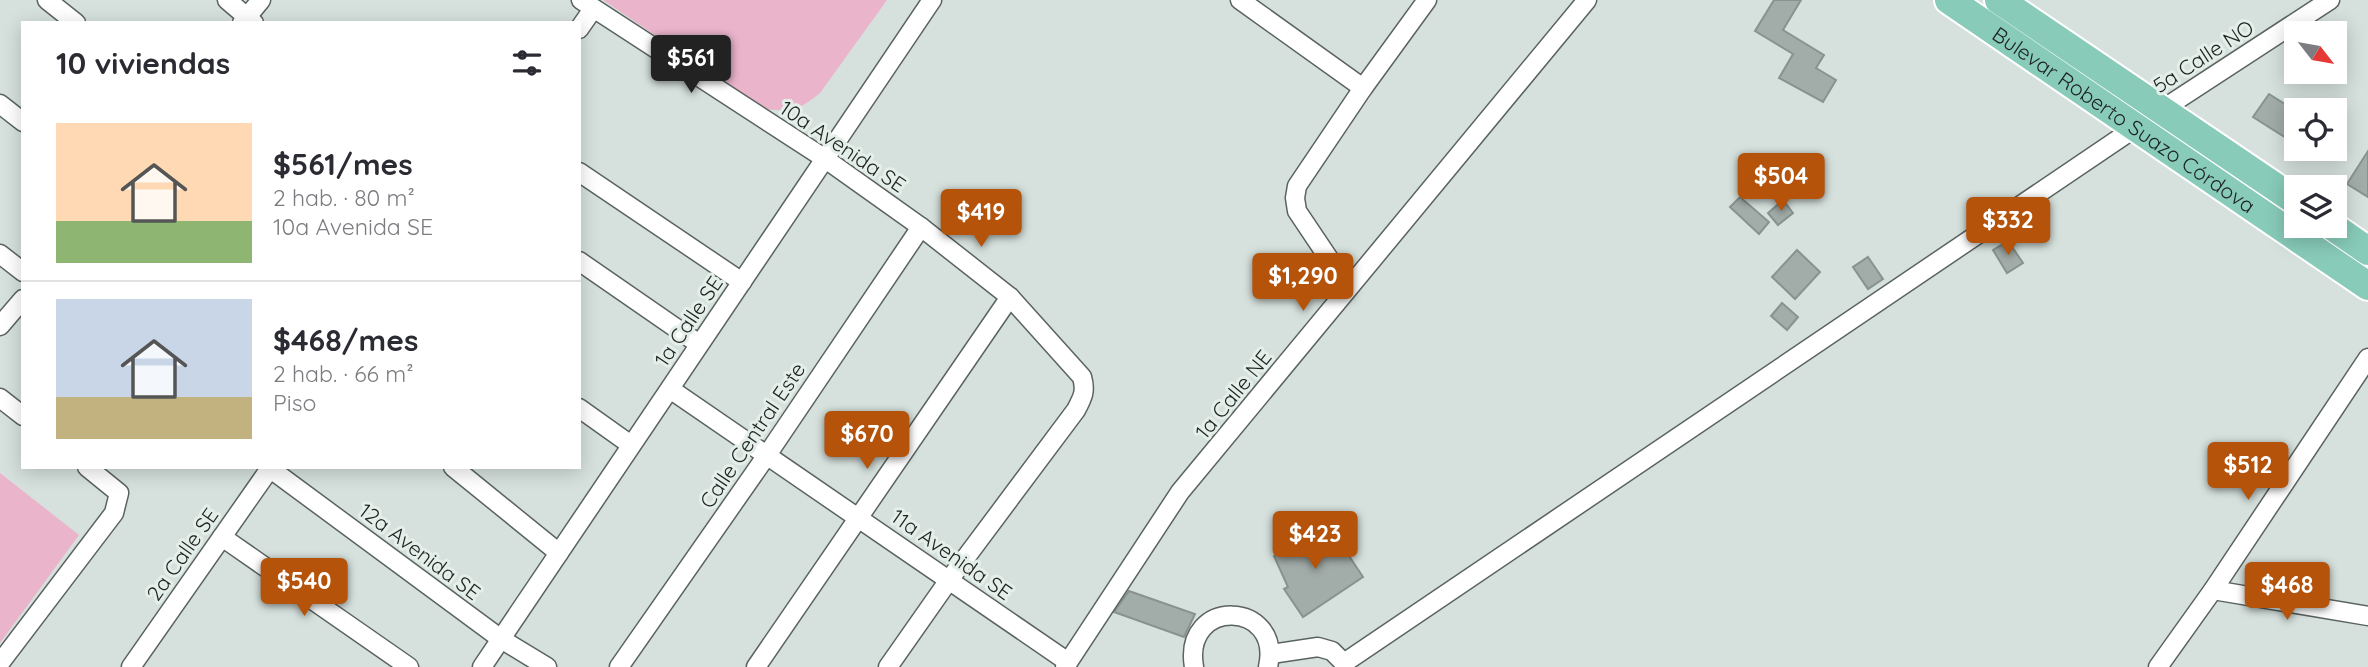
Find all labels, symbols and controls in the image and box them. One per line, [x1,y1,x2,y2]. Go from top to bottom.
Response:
street label: 5a Calle NO [2148,14,2258,98]
street label: Bulevar Roberto Suazo Córdova [1988,21,2260,218]
north arrow [2284,21,2347,84]
map controls [2284,21,2347,238]
pin: $561 [650,36,732,95]
text: $561 [667,43,715,72]
text: 10 viviendas [56,44,230,82]
icon: filters [508,44,546,82]
street label: 10a Avenida SE [775,94,911,198]
button: locate [2284,98,2347,161]
text: $561/mes [273,145,413,183]
icon: home [112,151,196,235]
pin: $504 [1740,154,1822,213]
text: $504 [1754,161,1808,190]
button: layers [2284,175,2347,238]
text: 2 hab. · 80 m² [273,183,415,212]
pin: $419 [940,190,1022,249]
text: $419 [957,197,1005,226]
pin: $332 [1967,198,2049,257]
text: $332 [1982,205,2034,234]
text: 10a Avenida SE [273,212,433,241]
pin: $1,290 [1246,254,1360,313]
text: $1,290 [1268,261,1338,290]
street label: 1a Calle SE [648,271,728,371]
text: $468/mes [273,321,418,359]
icon: home [112,327,196,411]
street label: 1a Calle NE [1189,344,1277,444]
street label: Calle Central Este [694,357,810,513]
text: 2 hab. · 66 m² [273,359,413,388]
text: Piso [273,388,316,417]
pin: $670 [826,412,908,471]
text: $670 [840,419,894,448]
pin: $512 [2207,442,2289,502]
text: $512 [2223,450,2273,479]
street label: 12a Avenida SE [354,497,486,605]
street label: 2a Calle SE [141,503,223,605]
street label: 11a Avenida SE [887,503,1017,605]
pin: $423 [1274,512,1356,571]
text: $423 [1289,519,1341,548]
pin: $540 [263,558,345,618]
pin: $468 [2246,562,2328,622]
text: $540 [277,566,331,595]
text: $468 [2261,570,2313,599]

